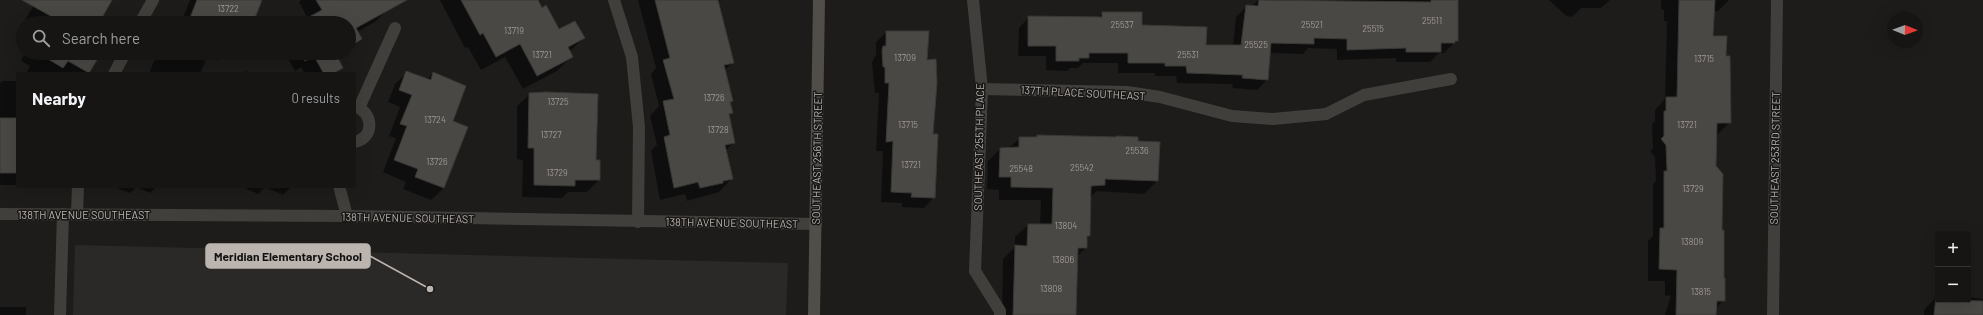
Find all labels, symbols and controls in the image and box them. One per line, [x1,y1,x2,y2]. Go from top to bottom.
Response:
house number: 13722 [217,3,239,14]
north arrow [1887,12,1923,48]
house number: 25511 [1422,15,1442,26]
search box [16,16,356,60]
house number: 25537 [1111,19,1134,30]
house number: 25521 [1301,19,1323,30]
house number: 25515 [1362,23,1384,34]
house number: 13719 [504,25,524,36]
icon: search [30,27,52,49]
text: Search here [62,29,140,47]
house number: 25525 [1244,39,1268,50]
house number: 13721 [532,49,552,60]
house number: 25531 [1177,49,1199,60]
house number: 13709 [894,52,916,63]
house number: 13715 [1694,53,1714,64]
street label: SOUTHEAST 255TH PLACE [971,83,986,211]
street label: 137TH PLACE SOUTHEAST [1020,83,1146,102]
text: Nearby [32,88,86,108]
text: 0 results [291,90,340,106]
street label: SOUTHEAST 256TH STREET [809,91,824,225]
street label: SOUTHEAST 253RD STREET [1767,91,1782,225]
house number: 13726 [703,92,725,103]
house number: 13725 [547,96,569,107]
house number: 13724 [424,114,446,125]
house number: 13715 [898,119,918,130]
house number: 13721 [1677,119,1697,130]
house number: 13728 [707,124,729,135]
house number: 13727 [540,129,562,140]
house number: 25536 [1125,145,1149,156]
house number: 13726 [426,156,448,167]
house number: 13721 [901,159,921,170]
house number: 25542 [1070,162,1094,173]
house number: 25548 [1009,163,1033,174]
house number: 13729 [546,167,568,178]
house number: 13729 [1682,183,1704,194]
street label: 138TH AVENUE SOUTHEAST [18,208,150,221]
street label: 138TH AVENUE SOUTHEAST [342,210,474,225]
street label: 138TH AVENUE SOUTHEAST [666,215,798,230]
house number: 13804 [1055,220,1077,231]
map controls [1935,231,1971,303]
button: + [1935,231,1971,267]
house number: 13809 [1681,236,1703,247]
callout: Meridian Elementary School [206,244,370,268]
text: Meridian Elementary School [214,249,362,263]
house number: 13806 [1052,254,1074,265]
button: − [1935,267,1971,303]
house number: 13808 [1040,283,1062,294]
house number: 13815 [1691,286,1711,297]

